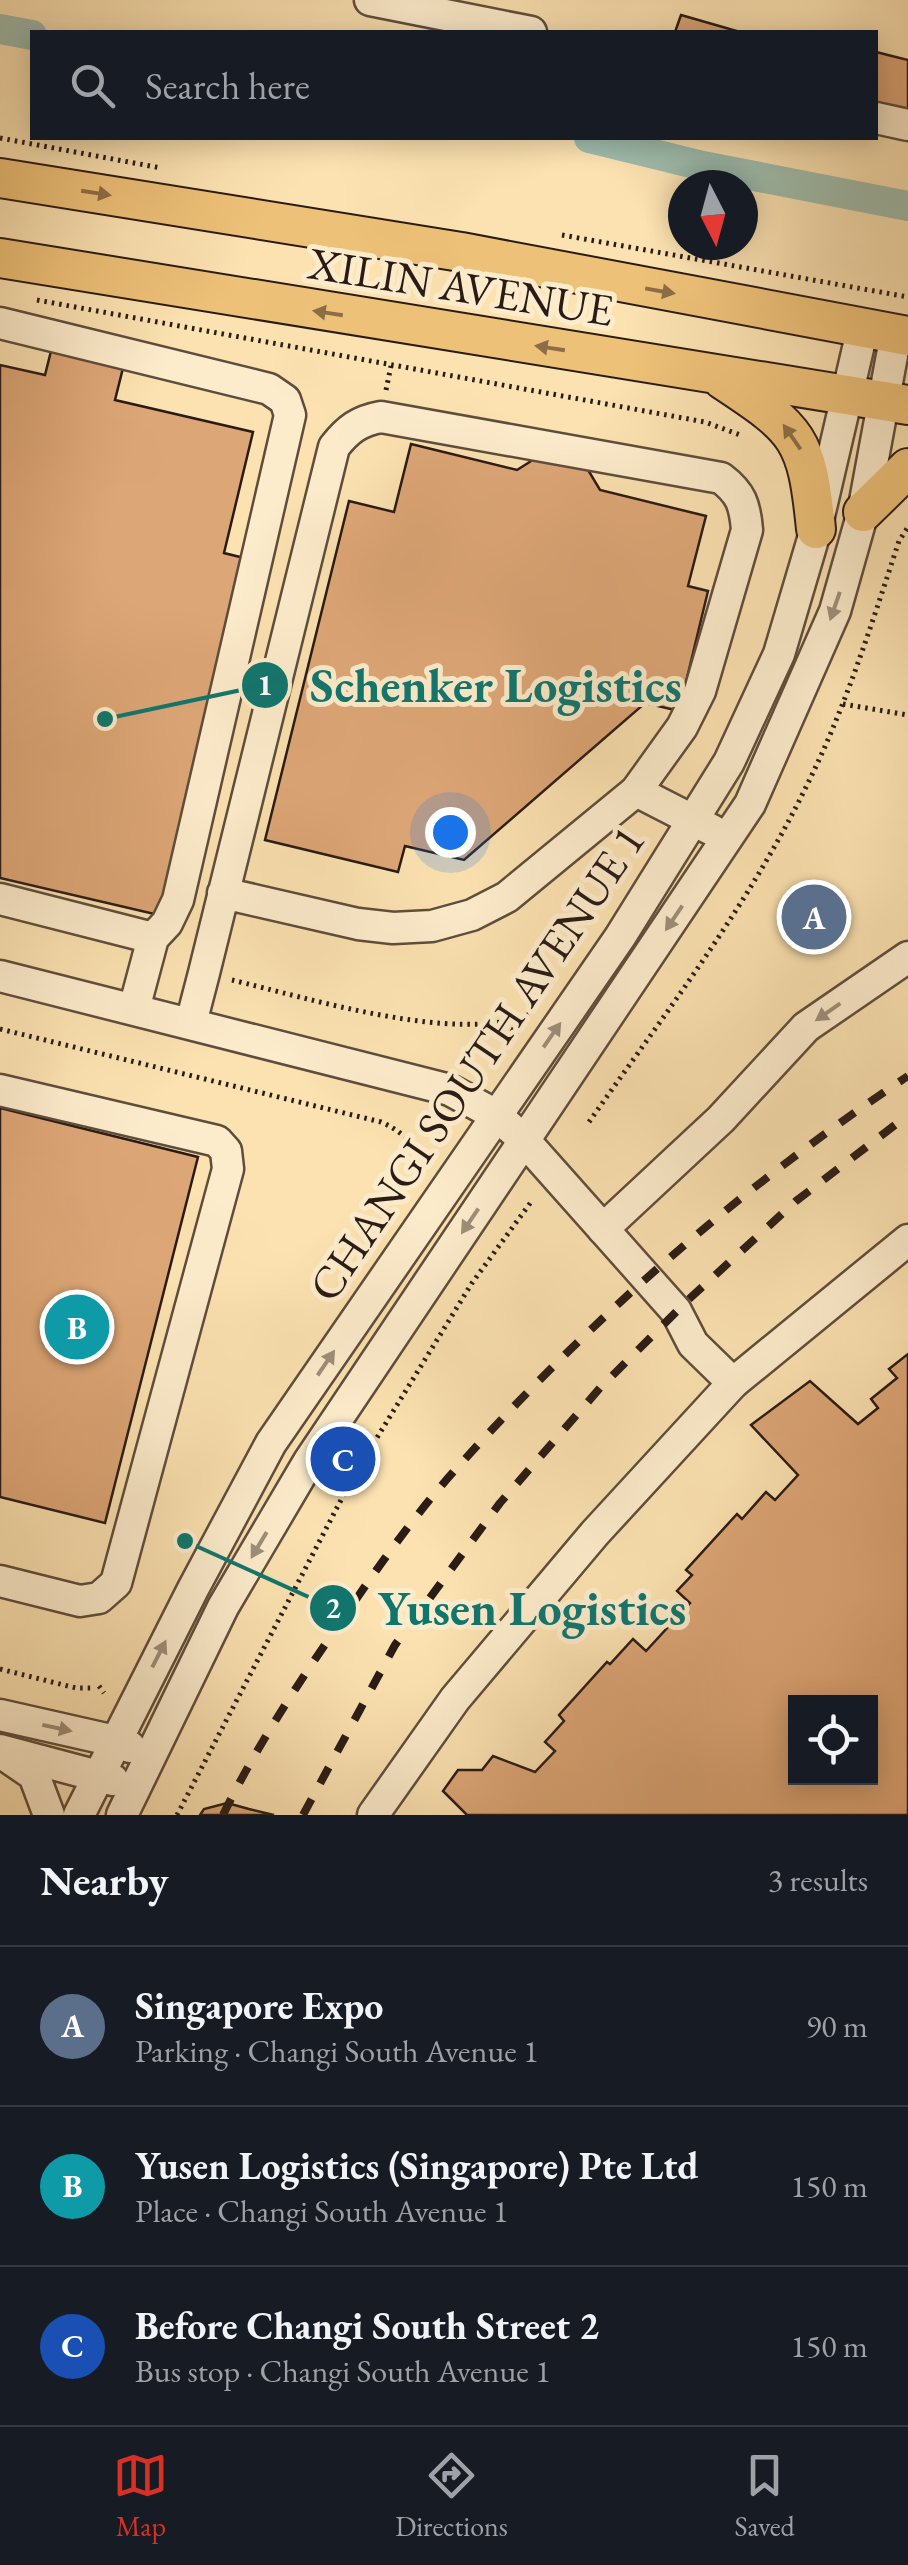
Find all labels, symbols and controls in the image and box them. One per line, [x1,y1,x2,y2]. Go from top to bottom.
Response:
search box [30,30,878,140]
icon: search [65,58,120,113]
text: Search here [145,61,310,110]
north arrow [668,170,758,260]
one-way arrow [81,186,113,201]
street label: XILIN AVENUE [303,233,618,339]
one-way arrow [644,284,676,299]
one-way arrow [311,305,343,320]
one-way arrow [533,340,565,355]
one-way arrow [783,423,802,450]
one-way arrow [827,591,842,621]
callout: Schenker Logistics [240,646,702,724]
text: Schenker Logistics [310,654,682,716]
text: 1 [257,665,273,704]
your location [425,807,476,858]
street label: CHANGI SOUTH AVENUE 1 [295,814,657,1312]
pin: A [782,880,846,954]
one-way arrow [665,905,684,932]
one-way arrow [814,1002,841,1021]
one-way arrow [542,1022,561,1048]
one-way arrow [461,1207,480,1235]
pin: B [44,1290,110,1364]
one-way arrow [316,1349,335,1376]
pin: C [310,1422,376,1496]
one-way arrow [251,1531,269,1559]
callout: Yusen Logistics [308,1569,707,1647]
text: Yusen Logistics [378,1577,686,1639]
text: 2 [325,1588,341,1627]
one-way arrow [150,1639,167,1668]
map controls [788,1695,878,1785]
button: locate [788,1695,878,1785]
one-way arrow [42,1720,73,1736]
text: Nearby [40,1853,169,1908]
text: 3 results [768,1859,868,1901]
text: Singapore Expo [135,1981,383,2030]
text: A [61,2005,84,2047]
text: 90 m [806,2005,868,2047]
text: Parking · Changi South Avenue 1 [135,2030,539,2072]
text: Yusen Logistics (Singapore) Pte Ltd [135,2141,698,2190]
text: B [62,2165,83,2207]
text: 150 m [791,2165,868,2207]
text: Place · Changi South Avenue 1 [135,2190,508,2232]
text: Before Changi South Street 2 [135,2301,599,2350]
text: C [61,2325,84,2367]
text: 150 m [791,2325,868,2367]
text: Bus stop · Changi South Avenue 1 [135,2350,551,2392]
tab: Map [113,2448,168,2544]
tab: Directions [395,2448,508,2544]
tab: Saved [735,2448,795,2544]

